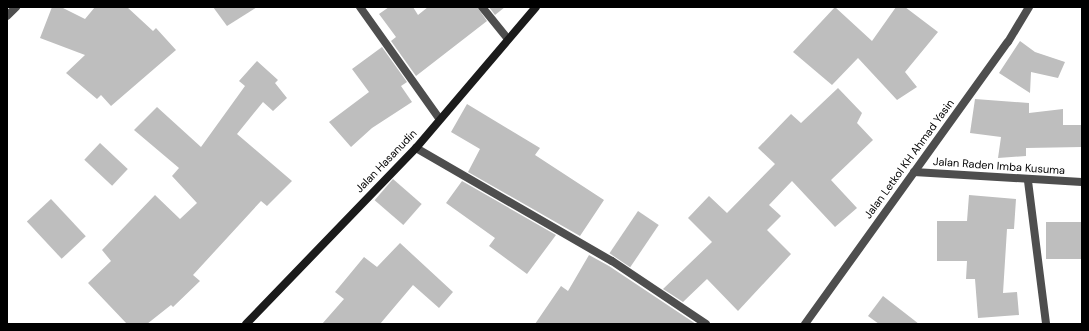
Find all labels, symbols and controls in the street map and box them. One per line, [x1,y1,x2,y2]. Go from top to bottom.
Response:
street label: Jalan Letkol KH Ahmad Yasin [861,97,957,221]
street label: Jalan Hasanudin [353,127,419,195]
street label: Jalan Raden Imba Kusuma [933,155,1065,177]

